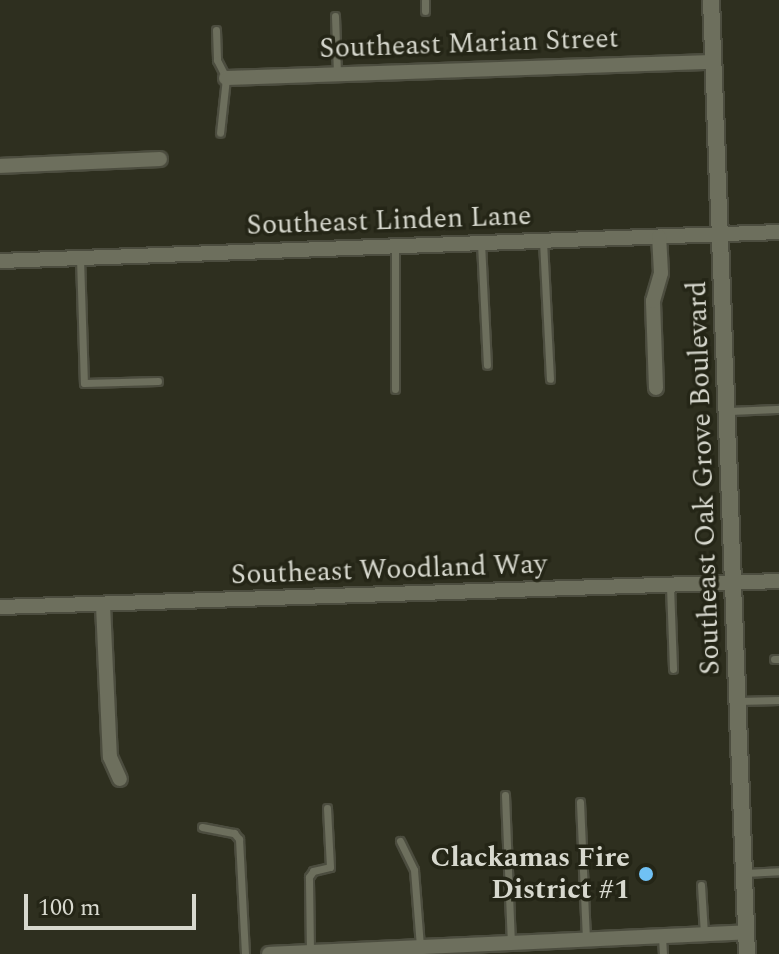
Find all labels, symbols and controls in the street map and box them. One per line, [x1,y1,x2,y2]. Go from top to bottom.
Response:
street label: Southeast Marian Street [319,22,619,66]
street label: Southeast Linden Lane [246,199,532,243]
street label: Southeast Oak Grove Boulevard [680,280,728,676]
street label: Southeast Woodland Way [230,548,548,592]
place label: Clackamas Fire District #1 [431,841,630,907]
marker: Clackamas Fire District #1 [637,865,655,883]
scale bar [28,878,200,928]
text: 100 m [38,890,101,926]

